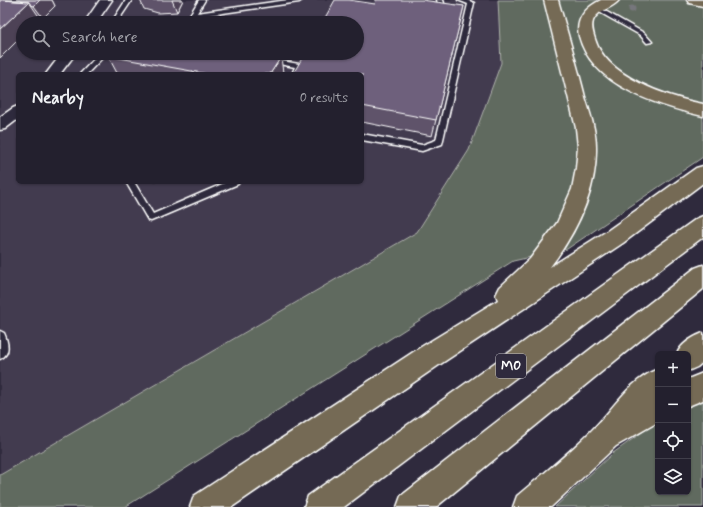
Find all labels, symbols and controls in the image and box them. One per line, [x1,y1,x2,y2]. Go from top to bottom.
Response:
search box [16,16,364,60]
icon: search [30,27,52,49]
text: Search here [62,28,138,48]
text: Nearby [32,87,84,109]
text: 0 results [300,90,348,107]
map controls [655,351,691,495]
button: + [655,351,691,387]
road number: M0 [496,354,526,378]
button: − [655,387,691,423]
button: locate [655,423,691,459]
button: layers [655,459,691,495]

